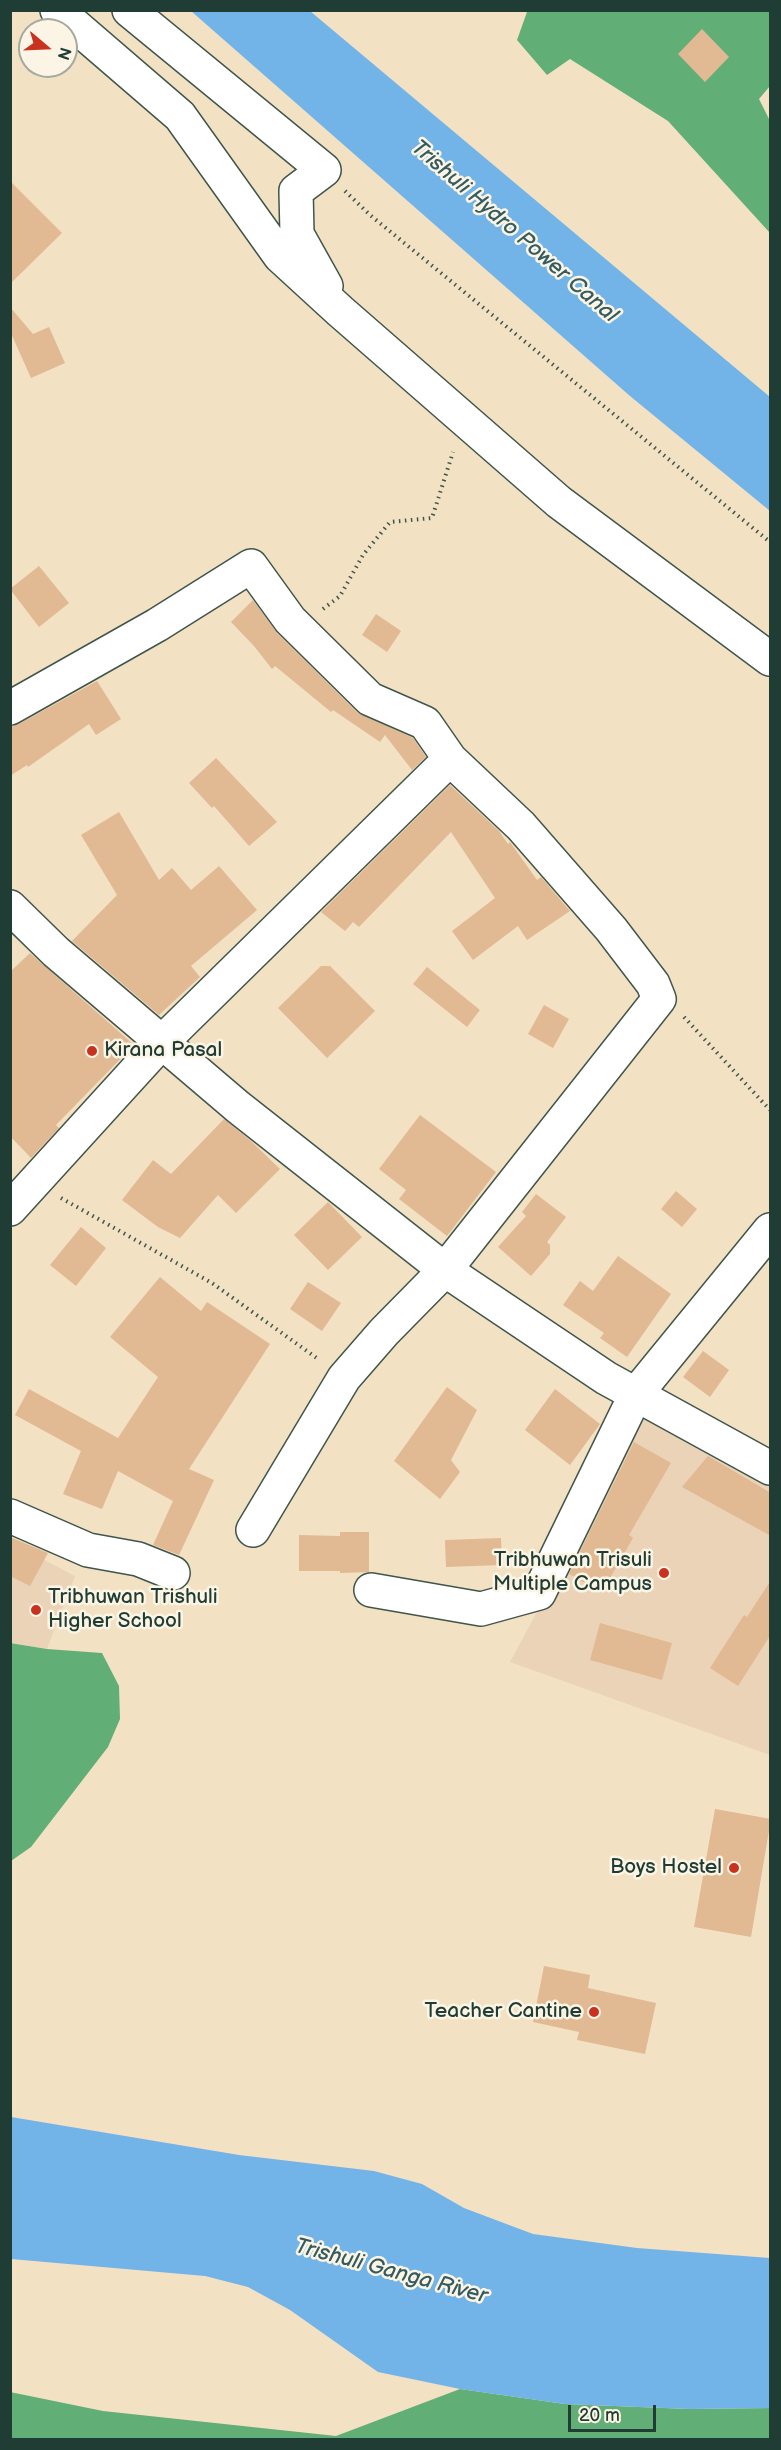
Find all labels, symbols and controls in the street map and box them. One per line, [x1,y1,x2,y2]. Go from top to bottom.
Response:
north arrow [18,18,78,78]
text: N [53,45,75,62]
water label: Trishuli Hydro Power Canal [405,135,623,329]
place label: Kirana Pasal [104,1038,222,1064]
marker: Kirana Pasal [85,1044,99,1058]
place label: Tribhuwan Trisuli Multiple Campus [493,1548,652,1598]
marker: Tribhuwan Trisuli Multiple Campus [657,1566,671,1580]
place label: Tribhuwan Trishuli Higher School [48,1585,218,1635]
marker: Tribhuwan Trishuli Higher School [29,1603,43,1617]
place label: Boys Hostel [610,1855,722,1881]
marker: Boys Hostel [727,1861,741,1875]
place label: Teacher Cantine [424,1999,582,2025]
marker: Teacher Cantine [587,2005,601,2019]
water label: Trishuli Ganga River [292,2234,490,2310]
scale bar [571,2393,660,2431]
text: 20 m [579,2405,620,2426]

